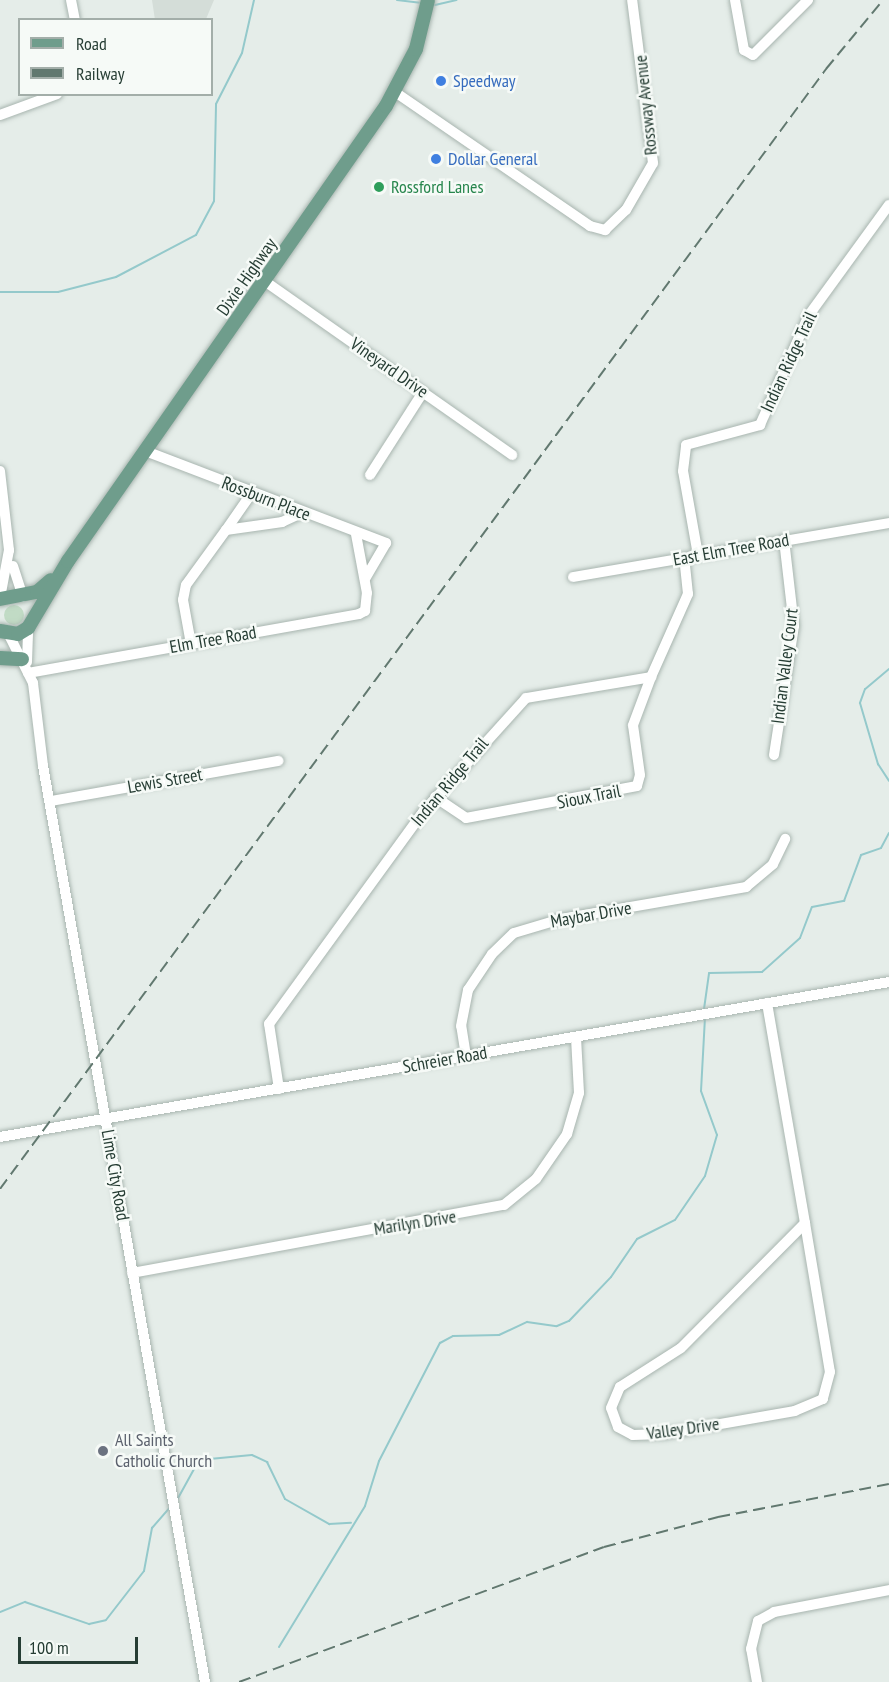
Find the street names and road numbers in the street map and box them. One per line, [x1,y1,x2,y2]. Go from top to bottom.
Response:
street label: Rossway Avenue [630,53,662,157]
street label: Dixie Highway [212,234,282,320]
street label: Indian Ridge Trail [756,308,822,416]
street label: Vineyard Drive [346,333,432,403]
street label: Rossburn Place [219,472,313,526]
street label: East Elm Tree Road [671,529,791,571]
street label: Indian Valley Court [767,606,803,726]
street label: Elm Tree Road [168,622,258,658]
street label: Indian Ridge Trail [407,733,493,831]
street label: Lewis Street [126,764,204,798]
street label: Sioux Trail [555,780,623,814]
street label: Maybar Drive [549,897,633,933]
street label: Schreier Road [401,1042,489,1078]
street label: Lime City Road [96,1128,134,1222]
street label: Marilyn Drive [372,1206,458,1240]
street label: Valley Drive [645,1413,721,1445]

